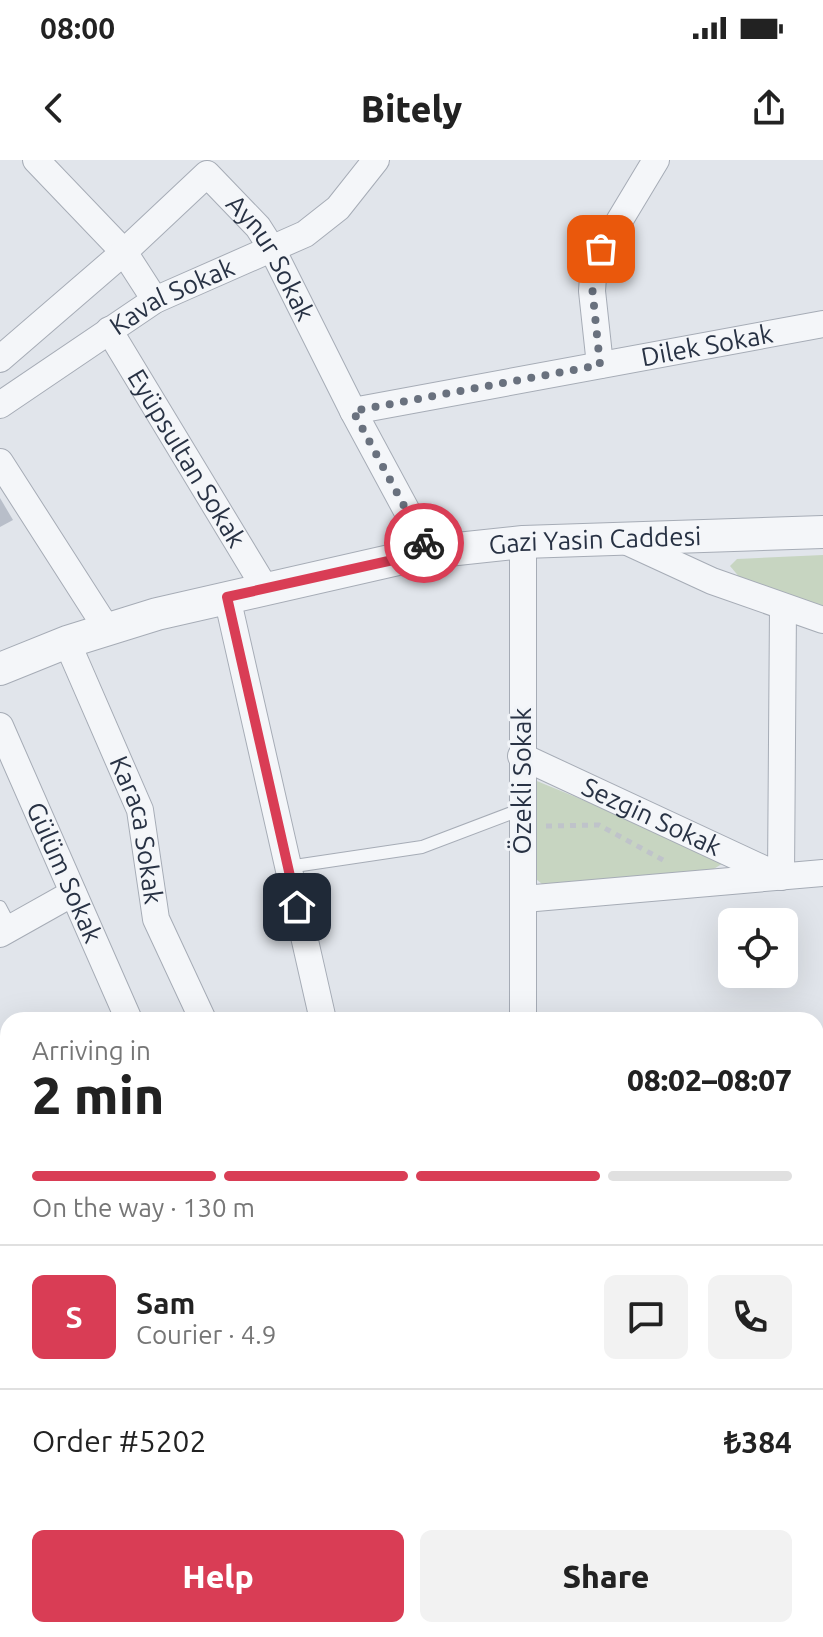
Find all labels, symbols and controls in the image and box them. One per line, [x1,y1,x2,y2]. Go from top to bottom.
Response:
text: 08:00 [40,11,115,45]
icon: back [32,86,76,130]
icon: share [747,86,791,130]
text: Bitely [361,88,462,129]
street label: Aynur Sokak [221,189,320,325]
pin [567,215,635,283]
icon: bag [579,227,623,271]
street label: Kaval Sokak [104,252,238,340]
street label: Dilek Sokak [639,319,775,371]
street label: Eyüpsultan Sokak [122,364,252,552]
courier [384,503,464,583]
icon: bike [402,521,446,565]
street label: Gazi Yasin Caddesi [487,521,702,560]
street label: Özekli Sokak [507,708,536,854]
street label: Karaca Sokak [104,751,169,906]
street label: Sezgin Sokak [578,771,726,861]
street label: Gülüm Sokak [21,798,108,947]
pin [263,873,331,941]
icon: home [275,885,319,929]
map controls [718,908,798,988]
button: locate [718,908,798,988]
text: Arriving in [32,1036,151,1065]
text: 08:02–08:07 [627,1063,792,1097]
text: 2 min [32,1066,164,1124]
text: On the way · 130 m [32,1193,255,1222]
button: chat [604,1275,688,1359]
button: phone [708,1275,792,1359]
text: Sam [136,1286,195,1320]
text: S [65,1300,83,1334]
text: Courier · 4.9 [136,1320,276,1349]
text: Order #5202 [32,1424,206,1458]
text: ₺384 [724,1425,792,1459]
button: Help [32,1530,404,1622]
button: Share [420,1530,792,1622]

